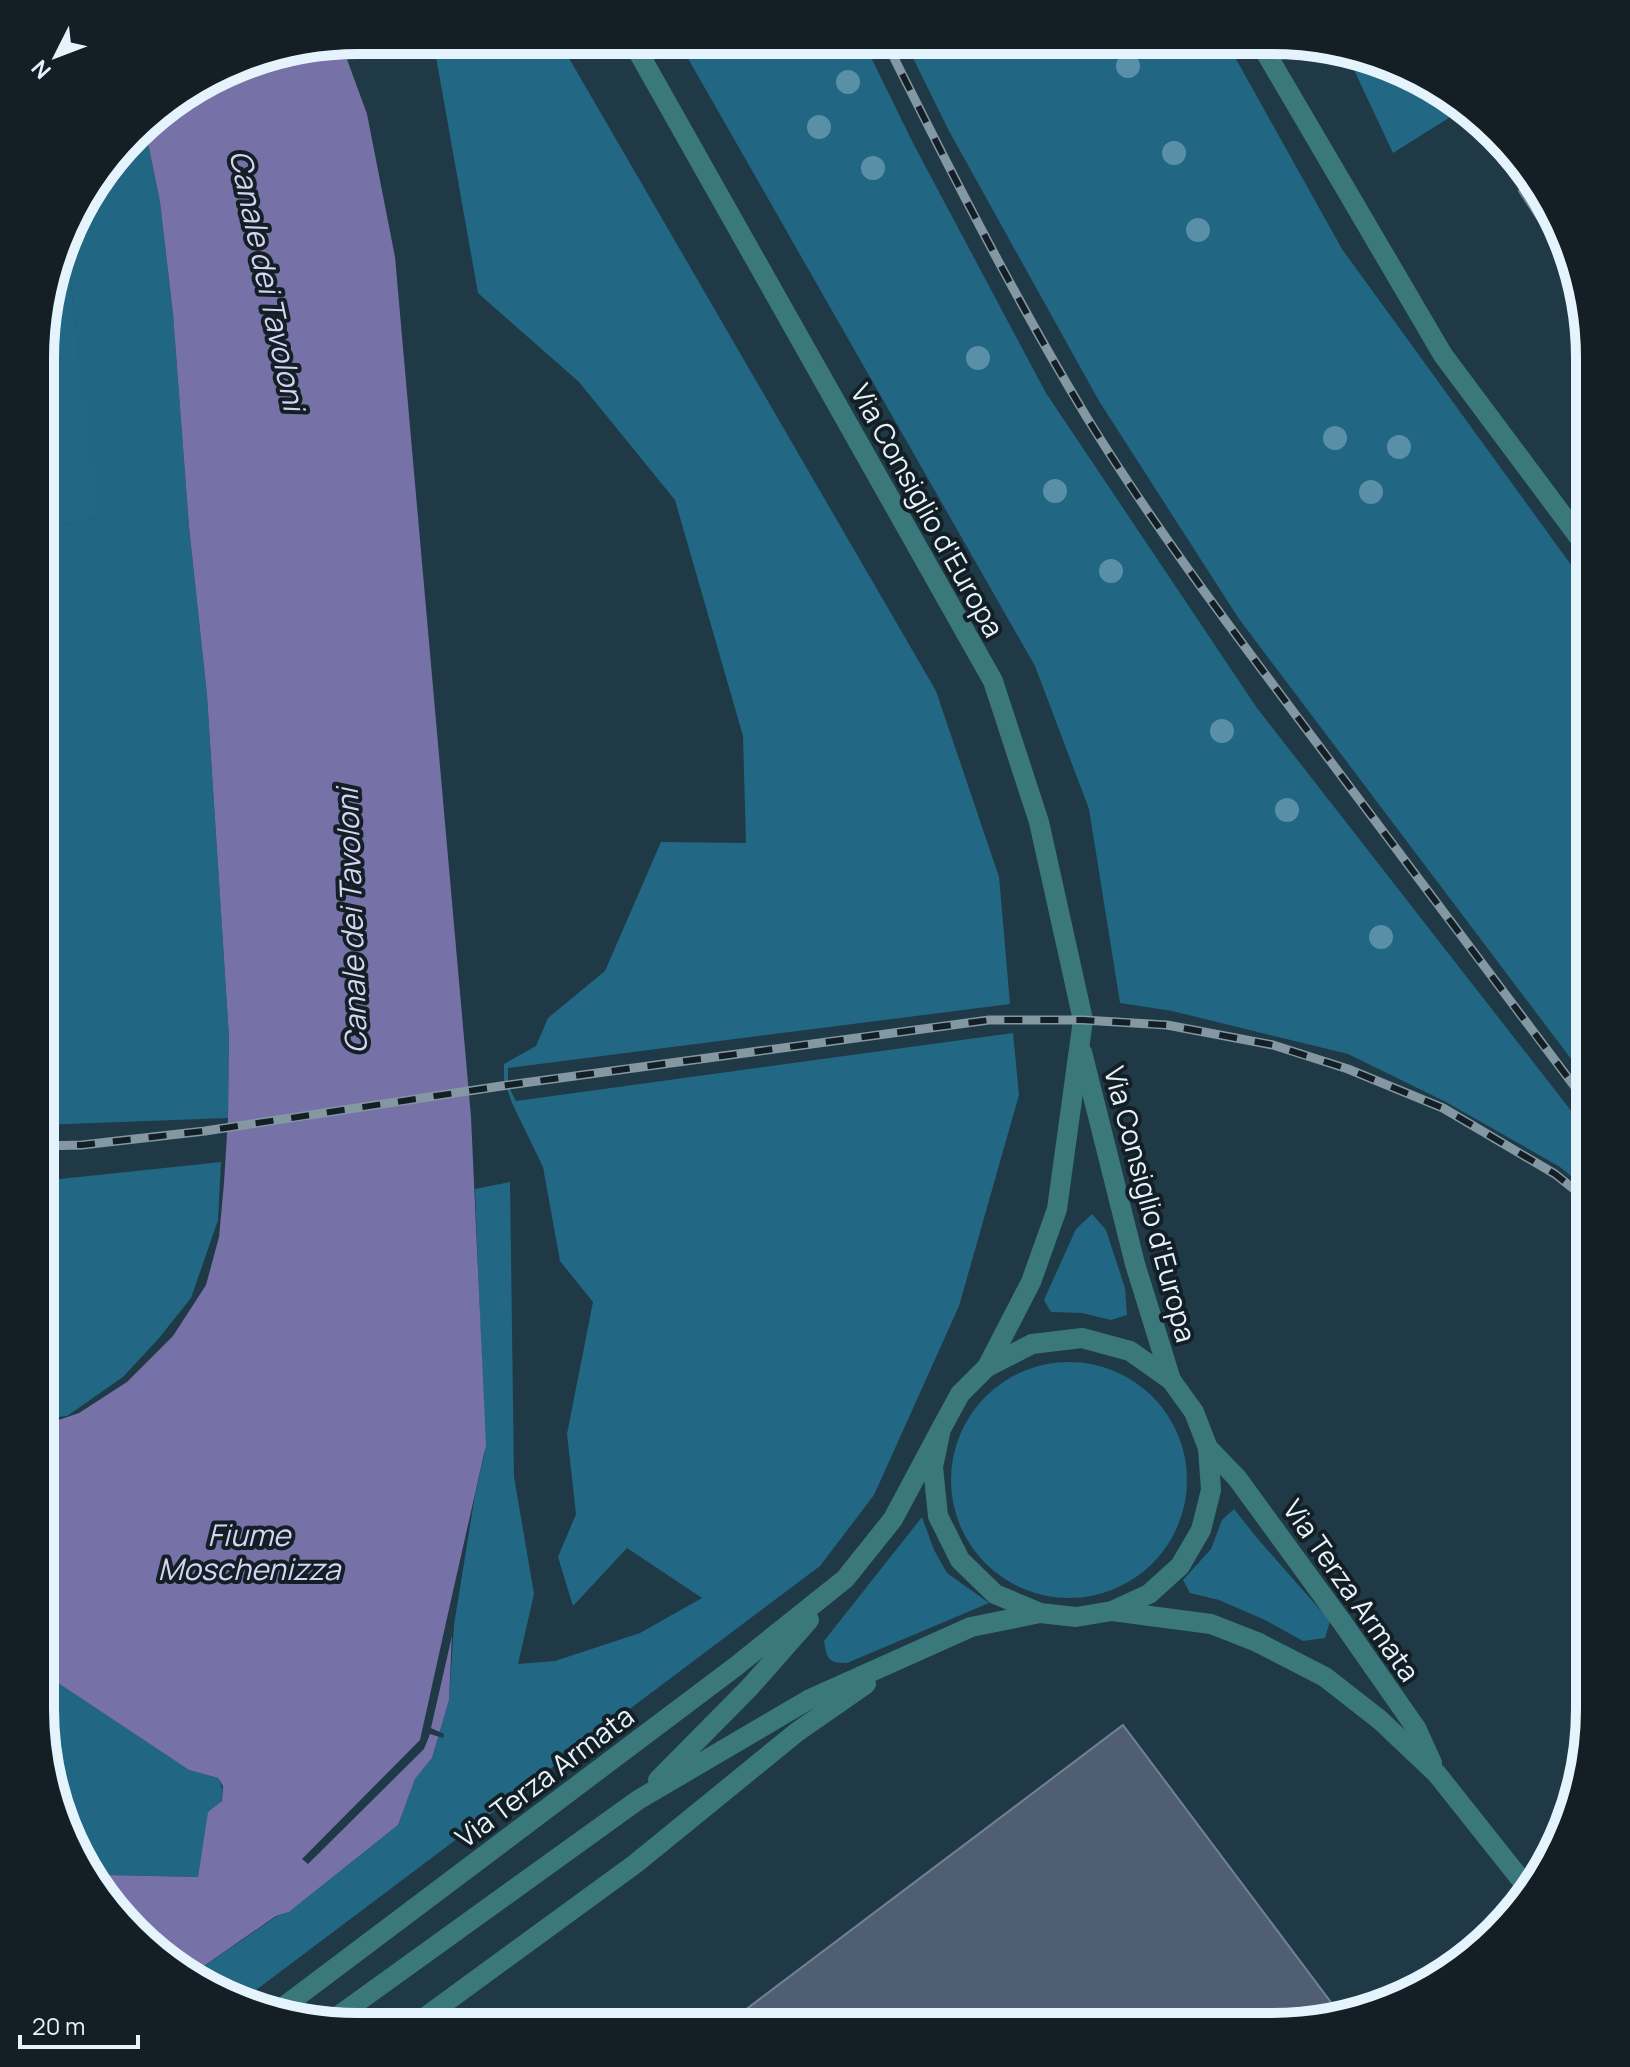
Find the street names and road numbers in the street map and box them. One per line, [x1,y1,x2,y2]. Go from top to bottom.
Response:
street label: Via Consiglio d'Europa [843,377,1013,643]
street label: Via Consiglio d'Europa [1096,1062,1206,1346]
street label: Via Terza Armata [1275,1491,1429,1689]
street label: Via Terza Armata [447,1696,641,1856]

